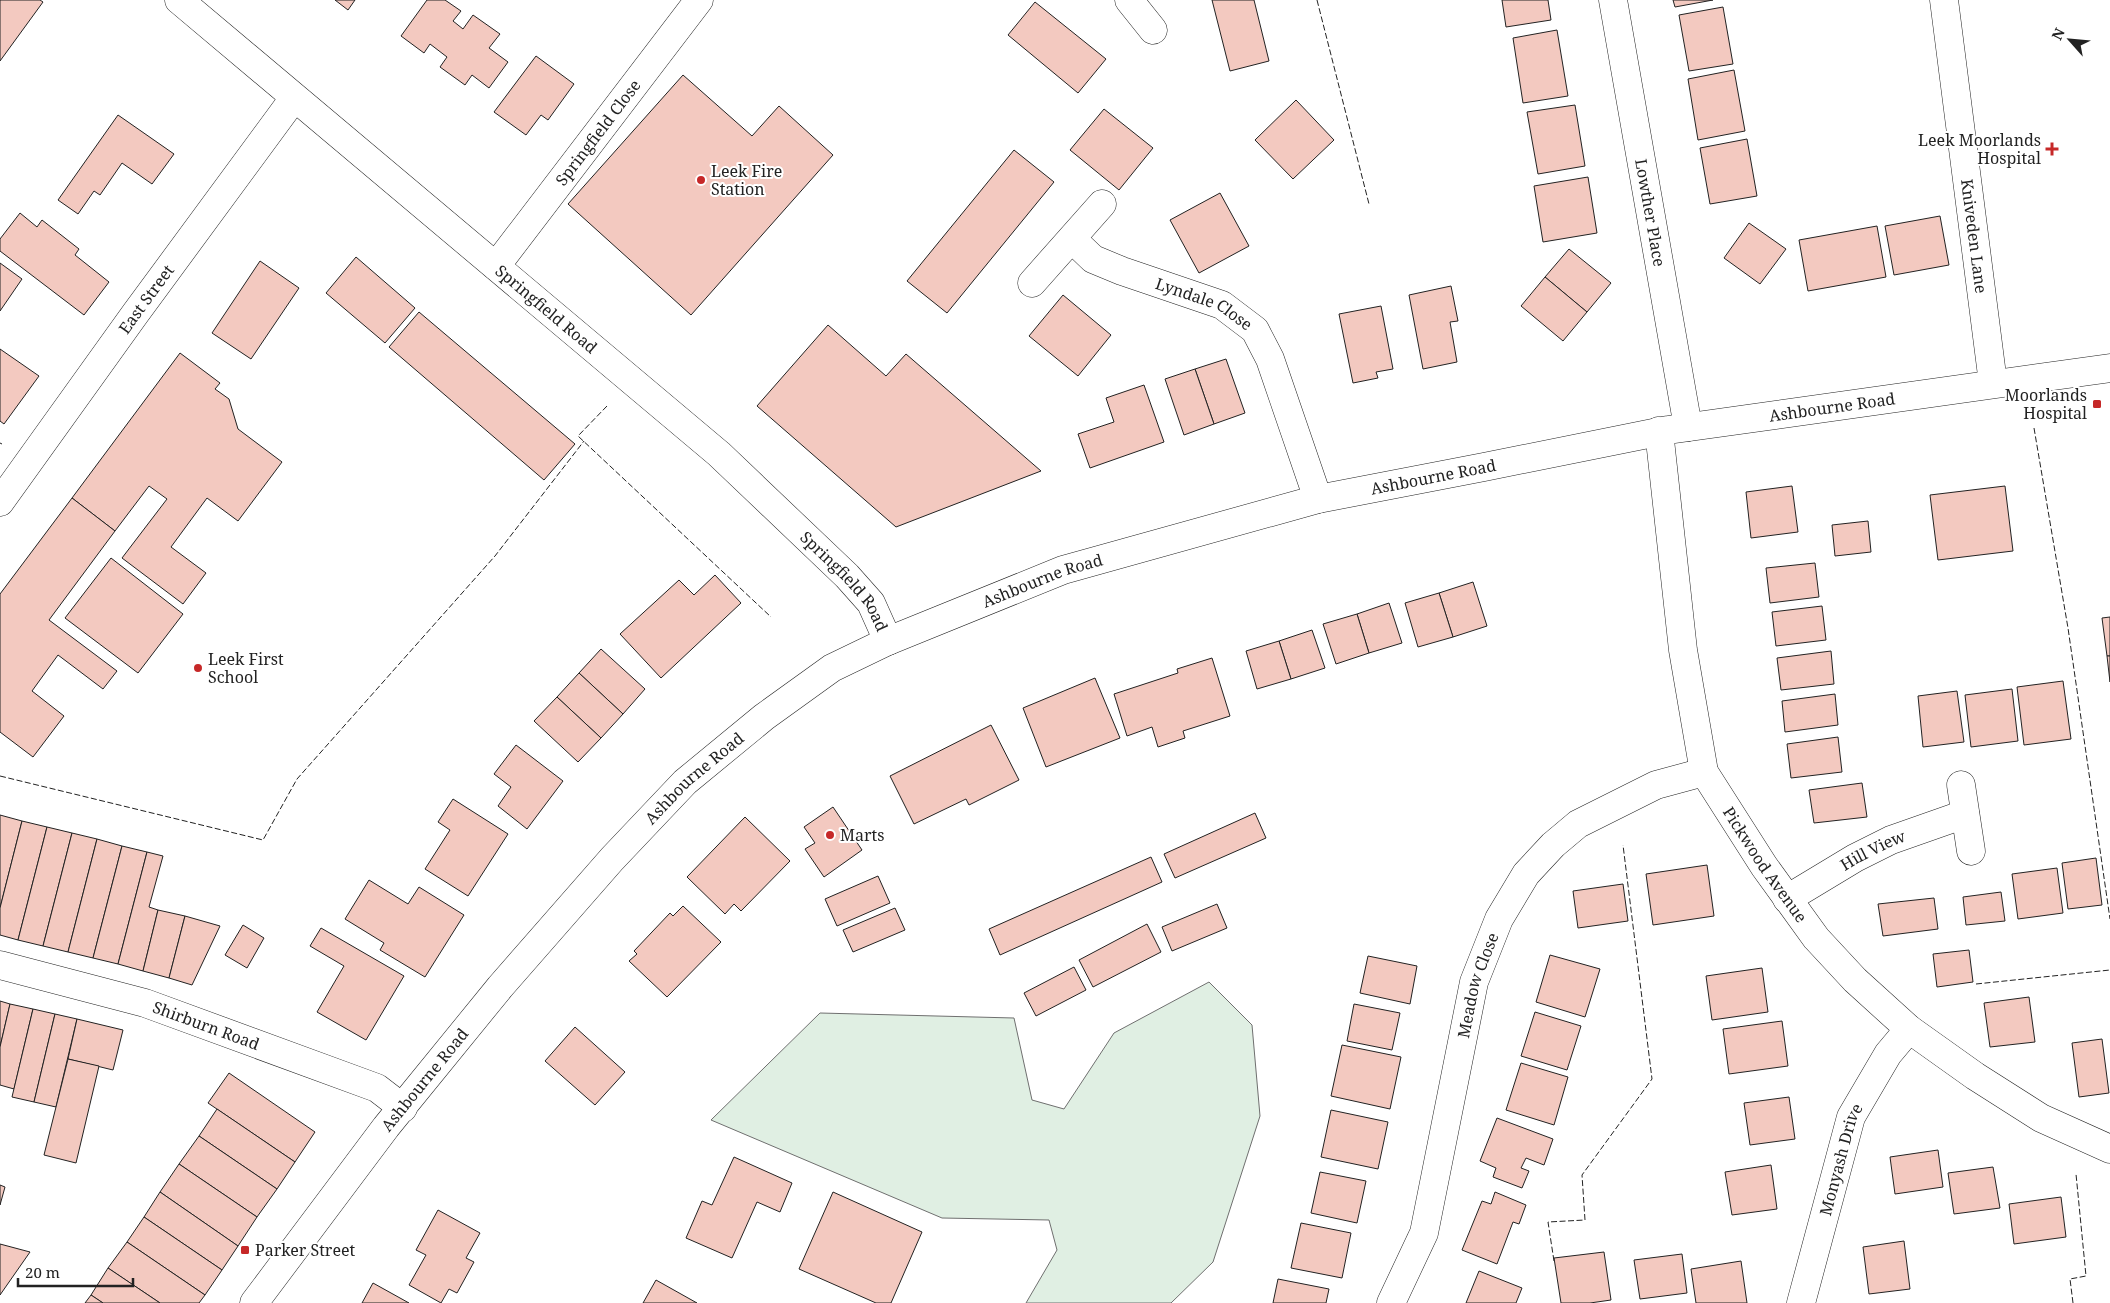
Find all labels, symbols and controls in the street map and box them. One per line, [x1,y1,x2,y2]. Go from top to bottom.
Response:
north arrow [2045,15,2095,65]
text: N [2047,25,2069,43]
street label: Springfield Close [550,75,646,190]
place label: Leek Moorlands Hospital [1918,129,2041,169]
marker: Leek Moorlands Hospital [2045,142,2059,156]
street label: Lowther Place [1630,157,1671,268]
place label: Leek Fire Station [711,160,782,200]
marker: Leek Fire Station [695,174,707,186]
street label: Kniveden Lane [1956,178,1992,295]
street label: East Street [113,260,179,338]
street label: Springfield Road [491,260,602,358]
street label: Lyndale Close [1153,272,1257,335]
place label: Moorlands Hospital [2005,384,2087,424]
street label: Ashbourne Road [1768,387,1897,427]
marker: Moorlands Hospital [2091,398,2103,410]
street label: Ashbourne Road [1369,454,1498,500]
street label: Springfield Road [795,526,893,635]
street label: Ashbourne Road [979,548,1105,613]
place label: Leek First School [208,648,284,688]
marker: Leek First School [192,662,204,674]
street label: Ashbourne Road [640,727,748,829]
street label: Pickwood Avenue [1718,802,1812,927]
place label: Marts [840,824,884,846]
street label: Hill View [1836,825,1908,875]
marker: Marts [824,829,836,841]
street label: Meadow Close [1452,929,1504,1040]
street label: Shirburn Road [150,996,263,1055]
street label: Ashbourne Road [376,1023,473,1136]
street label: Monyash Drive [1814,1099,1868,1218]
place label: Parker Street [255,1239,355,1261]
marker: Parker Street [239,1244,251,1256]
scale bar [18,1256,132,1288]
text: 20 m [25,1262,60,1282]

